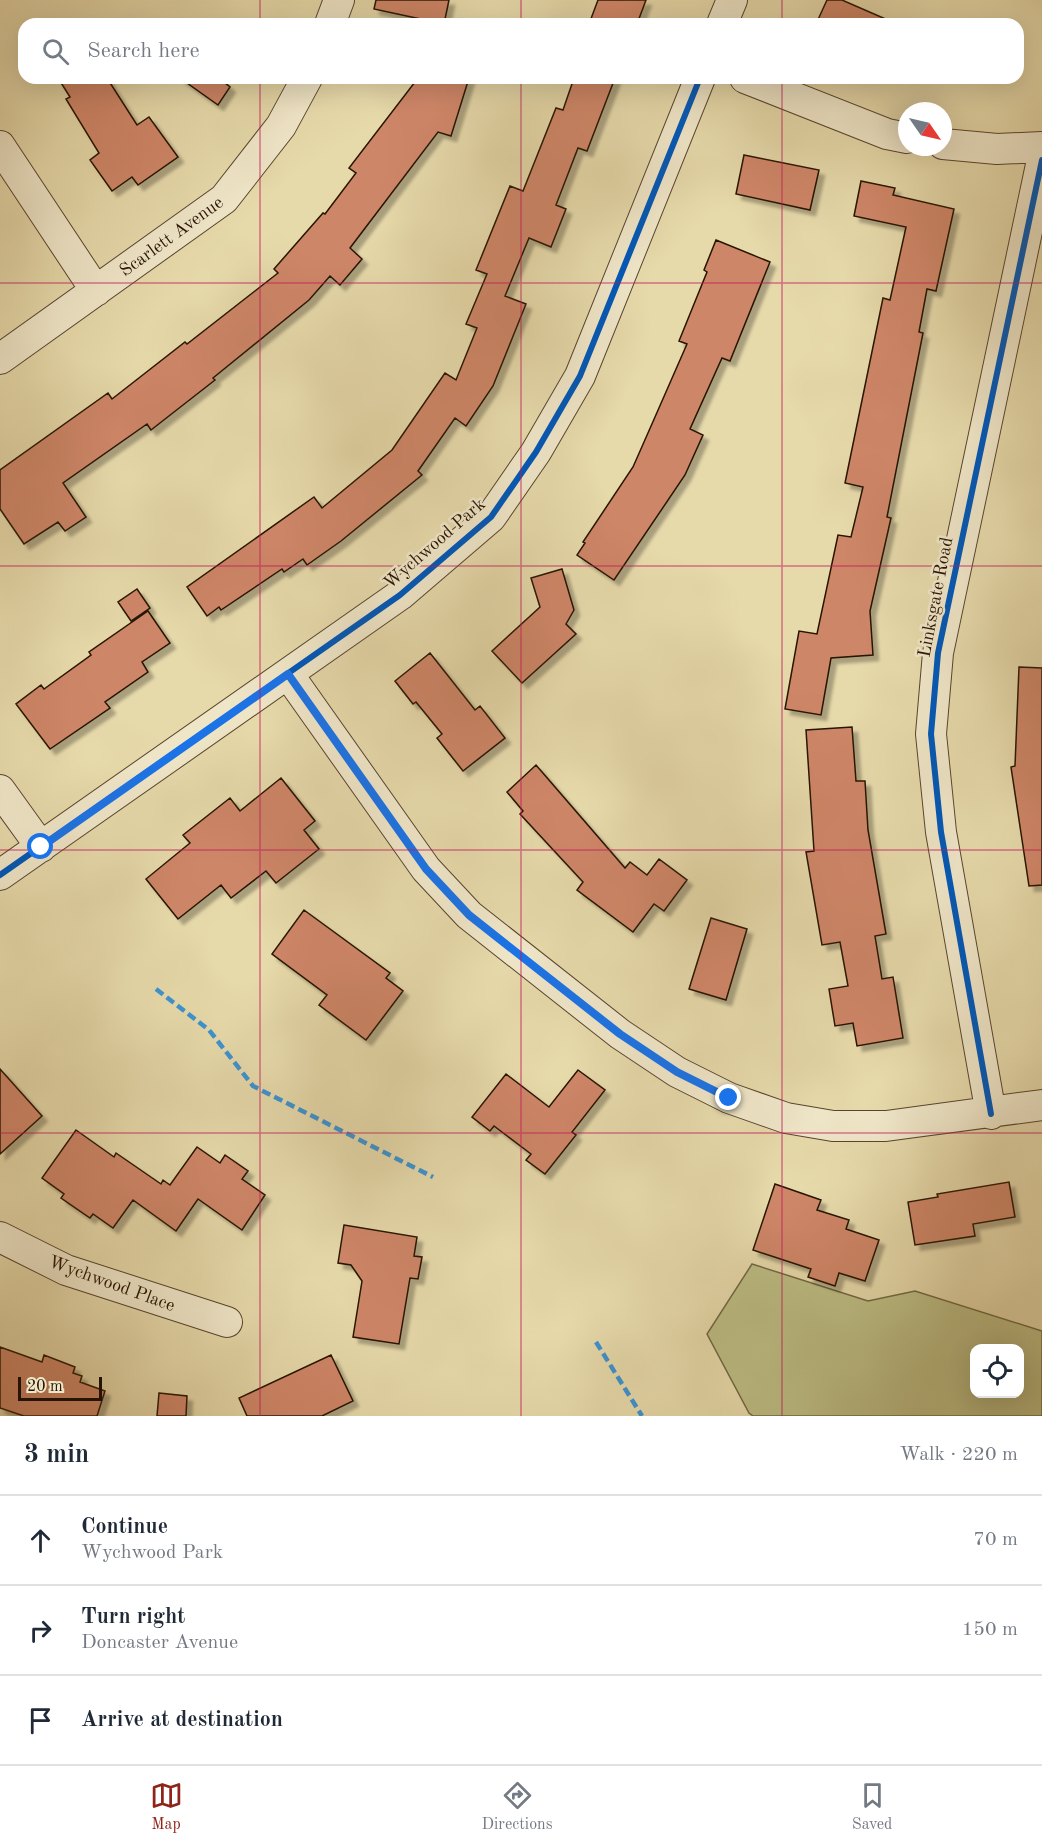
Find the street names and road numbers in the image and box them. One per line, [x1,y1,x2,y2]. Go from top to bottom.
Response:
street label: Scarlett Avenue [116,193,227,280]
street label: Wychwood Park [380,495,489,593]
street label: Linksgate Road [915,536,956,659]
street label: Wychwood Place [46,1253,177,1315]

